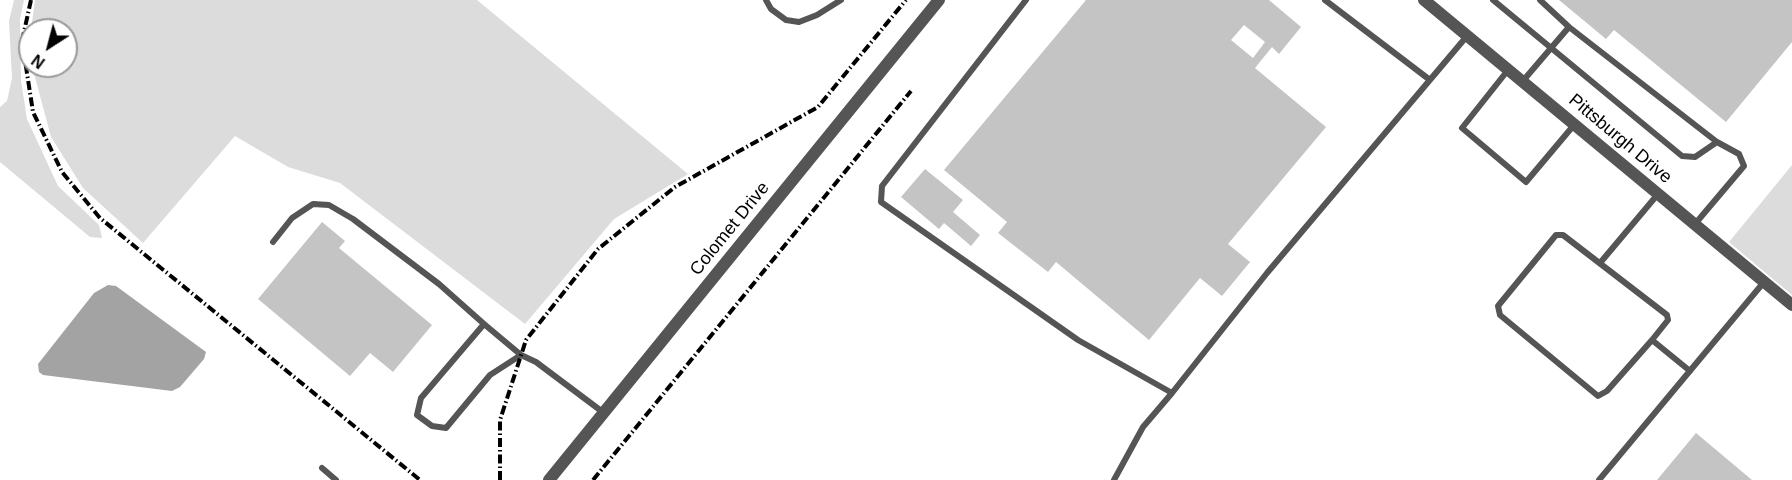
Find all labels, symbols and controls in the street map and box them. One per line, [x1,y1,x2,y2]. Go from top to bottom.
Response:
north arrow [18,18,78,78]
text: N [29,51,48,72]
street label: Pittsburgh Drive [1564,90,1676,188]
street label: Colomet Drive [686,178,774,280]

